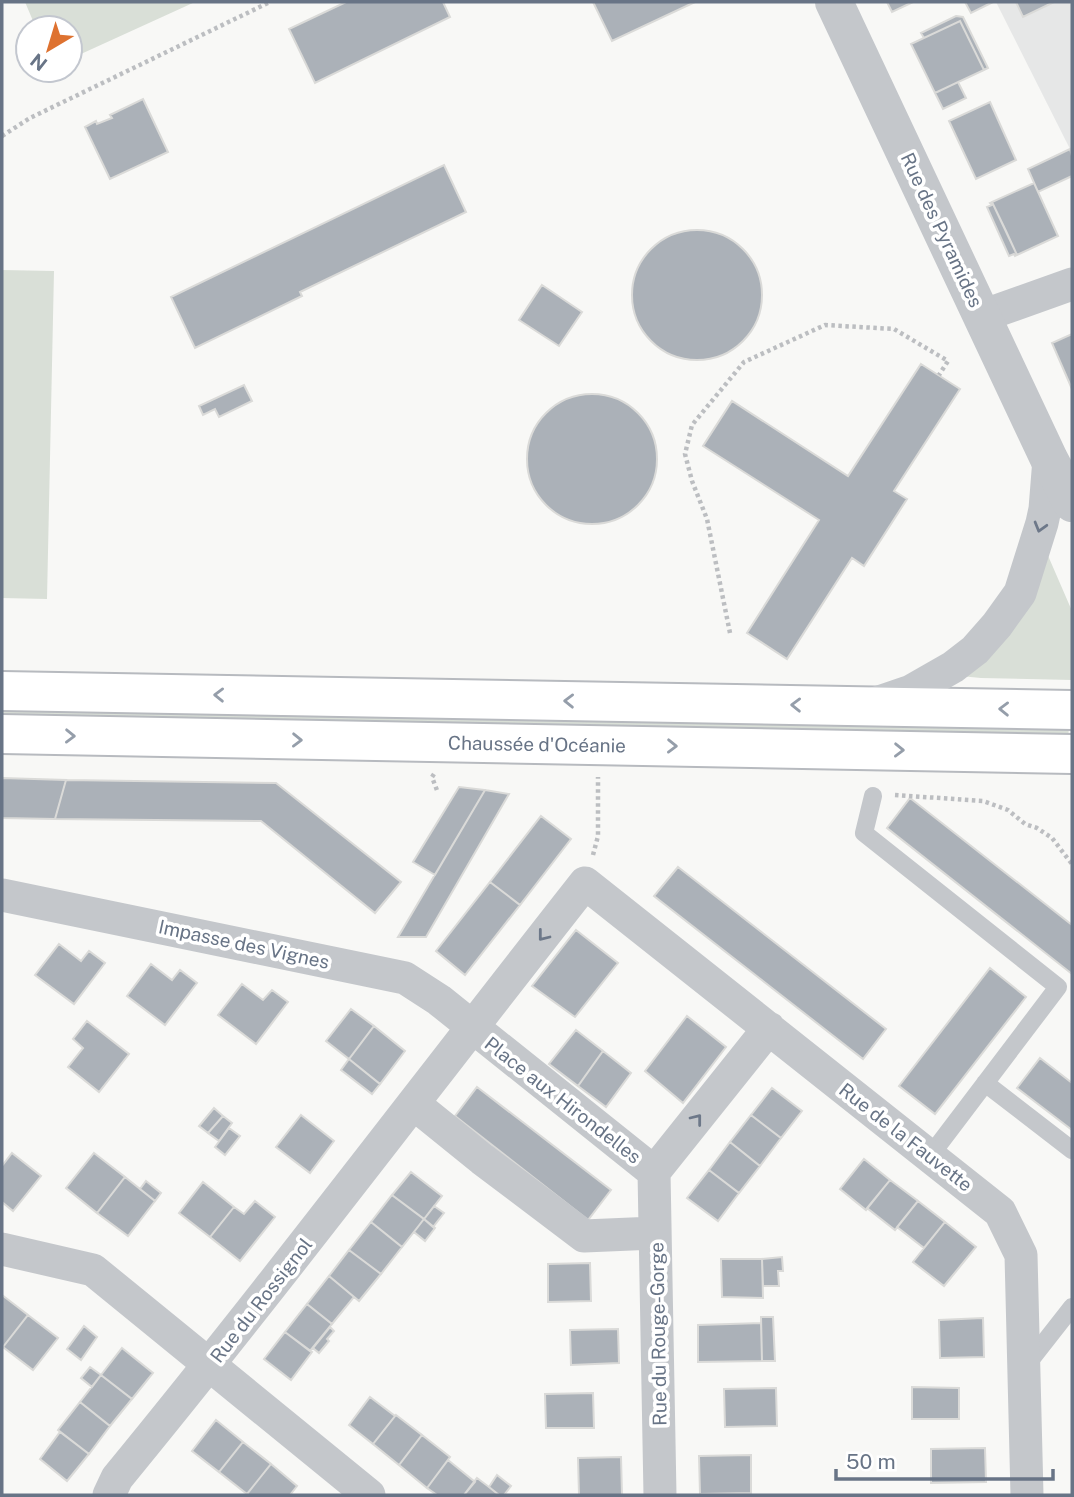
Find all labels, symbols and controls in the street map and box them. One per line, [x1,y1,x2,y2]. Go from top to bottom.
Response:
north arrow [14,14,84,84]
text: N [26,49,51,76]
street label: Rue des Pyramides [897,149,987,311]
one-way arrow [1034,520,1049,532]
one-way arrow [213,687,224,703]
one-way arrow [563,693,574,709]
one-way arrow [791,697,801,713]
one-way arrow [998,701,1009,717]
one-way arrow [65,728,76,743]
street label: Chaussée d'Océanie [448,731,626,757]
one-way arrow [292,732,303,747]
one-way arrow [667,739,678,754]
one-way arrow [894,743,905,758]
street label: Impasse des Vignes [157,915,331,973]
one-way arrow [539,928,551,941]
street label: Place aux Hirondelles [480,1032,646,1168]
street label: Rue de la Fauvette [835,1078,977,1196]
one-way arrow [688,1114,701,1126]
street label: Rue du Rossignol [206,1233,316,1367]
street label: Rue du Rouge-Gorge [645,1242,671,1426]
scale bar [836,1438,1053,1482]
text: 50 m [846,1449,896,1474]

